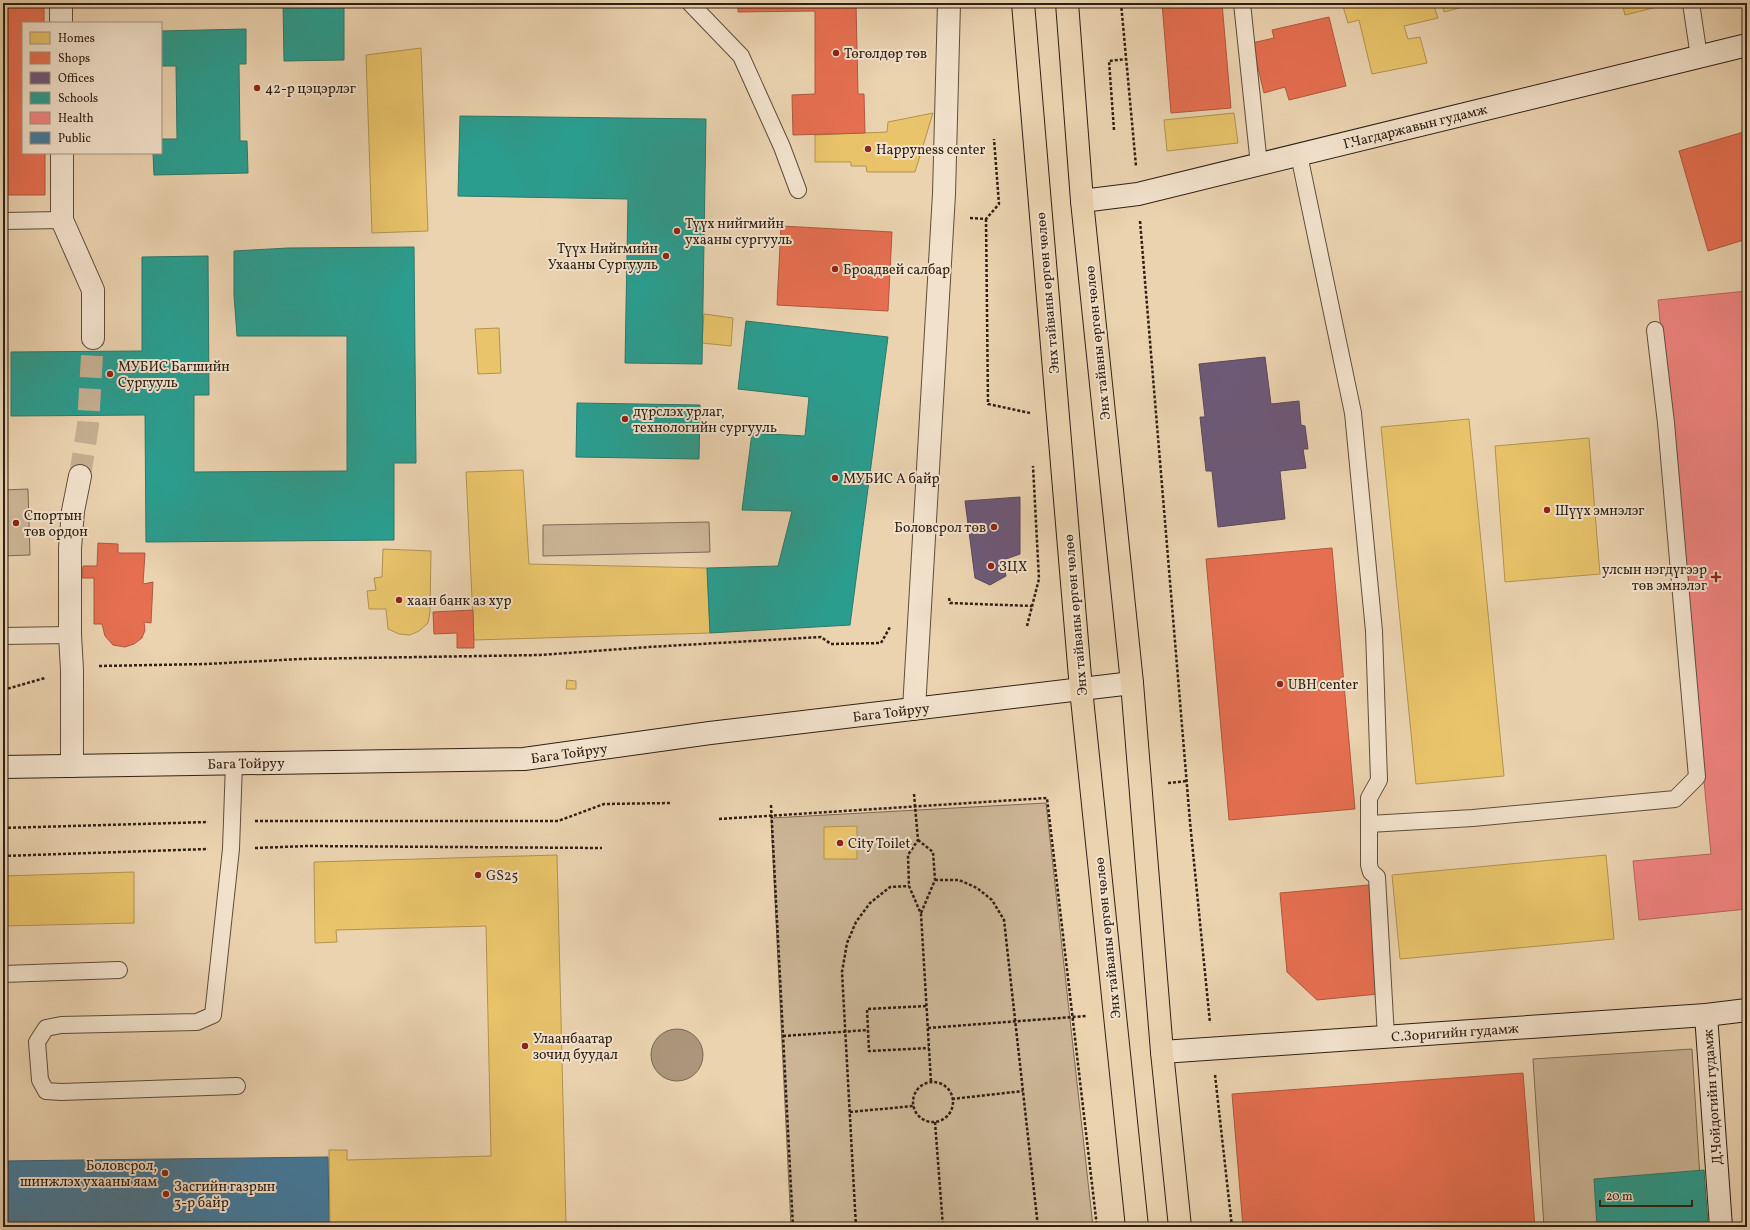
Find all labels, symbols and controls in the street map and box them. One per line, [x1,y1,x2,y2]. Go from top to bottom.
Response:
legend [22,22,162,154]
text: Homes [58,31,95,47]
place label: Төгөлдөр төв [844,45,927,64]
marker: Төгөлдөр төв [831,48,841,58]
text: Shops [58,51,90,67]
text: Offices [58,71,94,87]
place label: 42-р цэцэрлэг [265,80,356,99]
marker: 42-р цэцэрлэг [252,83,262,93]
text: Schools [58,91,98,107]
street label: Г.Чагдаржавын гудамж [1341,100,1489,155]
text: Health [58,111,94,127]
text: Public [58,131,91,147]
place label: Happyness center [876,141,985,160]
marker: Happyness center [863,144,873,154]
street label: Энх тайваны өргөн чөлөө [1032,211,1065,374]
place label: Түүх нийгмийн ухааны сургууль [685,215,792,250]
marker: Түүх нийгмийн ухааны сургууль [672,226,682,236]
place label: Түүх Нийгмийн Ухааны Сургууль [548,240,658,275]
marker: Түүх Нийгмийн Ухааны Сургууль [661,251,671,261]
place label: Броадвей салбар [843,261,950,280]
marker: Броадвей салбар [830,264,840,274]
street label: Энх тайвны өргөн чөлөө [1081,265,1116,421]
place label: МУБИС Багшийн Сургууль [118,358,230,393]
marker: МУБИС Багшийн Сургууль [105,369,115,379]
place label: дүрслэх урлаг, технологийн сургууль [633,403,777,438]
marker: дүрслэх урлаг, технологийн сургууль [620,414,630,424]
place label: МУБИС А байр [843,470,940,489]
marker: МУБИС А байр [830,473,840,483]
place label: Шүүх эмнэлэг [1555,502,1644,521]
marker: Шүүх эмнэлэг [1542,505,1552,515]
place label: Спортын төв ордон [24,507,88,542]
marker: Спортын төв ордон [11,518,21,528]
place label: Боловсрол төв [894,519,986,538]
marker: Боловсрол төв [989,522,999,532]
street label: Энх тайваны өргөн чөлөө [1060,533,1093,696]
place label: ЗЦХ [999,558,1027,577]
marker: ЗЦХ [986,561,996,571]
place label: улсын нэгдүгээр төв эмнэлэг [1602,561,1707,596]
marker: улсын нэгдүгээр төв эмнэлэг [1710,571,1722,583]
place label: хаан банк аз хур [407,592,511,611]
marker: хаан банк аз хур [394,595,404,605]
place label: UBH center [1288,676,1358,695]
marker: UBH center [1275,679,1285,689]
street label: Бага Тойруу [852,699,931,728]
street label: Бага Тойруу [530,740,609,769]
street label: Бага Тойруу [207,754,285,775]
place label: City Toilet [848,835,910,854]
marker: City Toilet [835,838,845,848]
street label: Энх тайваны өргөн чөлөө [1091,856,1126,1019]
place label: GS25 [486,867,518,886]
marker: GS25 [473,870,483,880]
street label: С.Зоригийн гудамж [1391,1020,1520,1047]
street label: Д.Чойдогийн гудамж [1699,1028,1728,1165]
place label: Улаанбаатар зочид буудал [533,1030,618,1065]
marker: Улаанбаатар зочид буудал [520,1041,530,1051]
place label: Боловсрол, шинжлэх ухааны яам [20,1157,157,1192]
marker: Боловсрол, шинжлэх ухааны яам [160,1168,170,1178]
place label: Засгийн газрын 3-р байр [174,1178,276,1213]
scale bar [1600,1182,1692,1208]
marker: Засгийн газрын 3-р байр [161,1189,171,1199]
text: 20 m [1606,1189,1633,1205]

